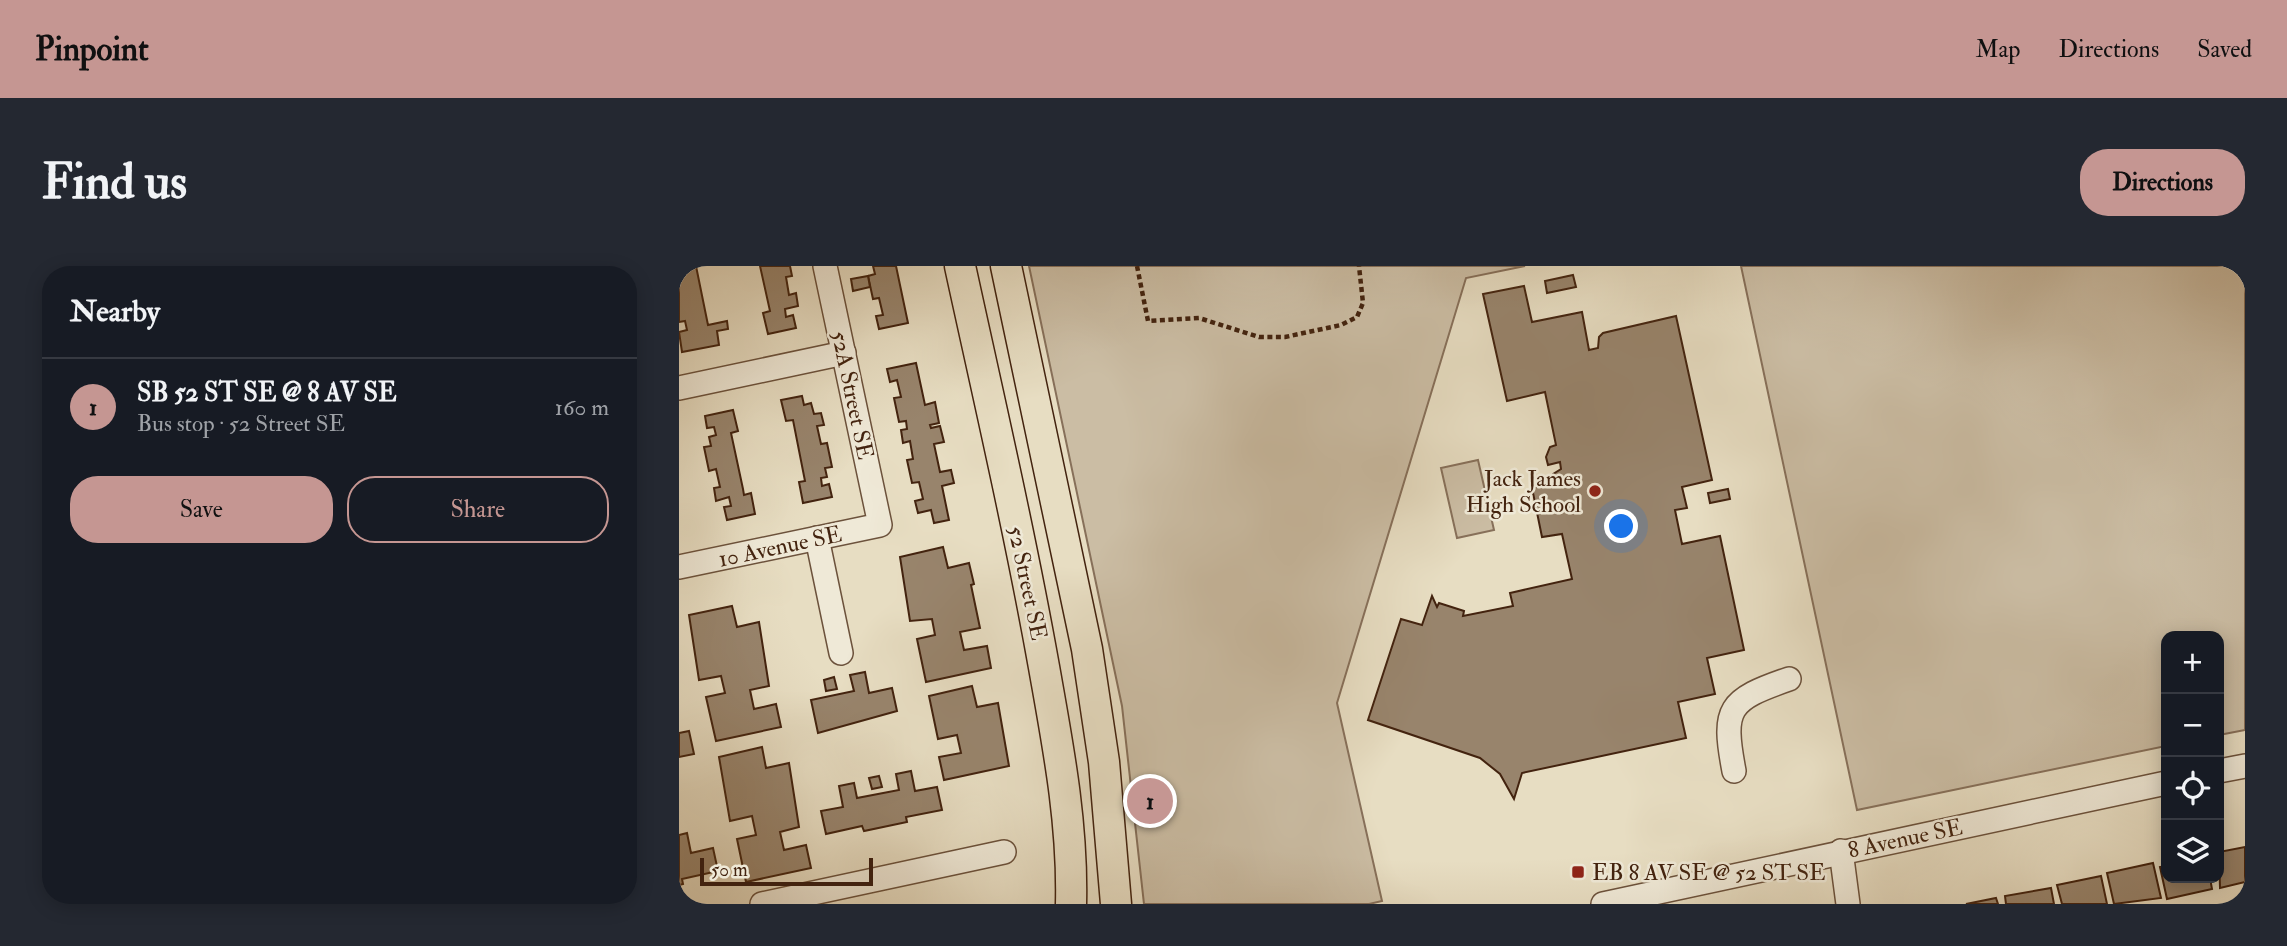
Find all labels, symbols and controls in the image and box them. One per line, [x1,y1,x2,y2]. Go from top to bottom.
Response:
text: Pinpoint [35,29,149,70]
text: Map [1975,34,2020,65]
text: Directions [2058,34,2159,65]
text: Saved [2197,34,2252,65]
button: Directions [2080,149,2245,216]
text: Find us [42,152,187,213]
text: Nearby [70,293,160,330]
street label: 52A Street SE [825,328,880,462]
text: SB 52 ST SE @ 8 AV SE [137,377,397,409]
text: 1 [89,393,97,422]
text: 160 m [555,393,609,422]
text: Bus stop · 52 Street SE [137,409,345,438]
place label: Jack James High School [1466,464,1581,519]
button: Save [70,476,333,543]
button: Share [347,476,609,543]
marker: Jack James High School [1587,483,1603,499]
your location [1604,509,1638,543]
street label: 10 Avenue SE [716,519,844,574]
street label: 52 Street SE [1001,523,1054,643]
map controls [2161,631,2224,883]
button: + [2161,631,2224,694]
button: − [2161,694,2224,757]
button: locate [2161,757,2224,820]
pin: 1 [1127,775,1173,827]
street label: 8 Avenue SE [1845,812,1965,865]
button: layers [2161,820,2224,883]
scale bar [700,855,873,887]
text: 50 m [711,858,748,882]
place label: EB 8 AV SE @ 52 ST SE [1592,858,1826,887]
marker: EB 8 AV SE @ 52 ST SE [1570,864,1586,880]

